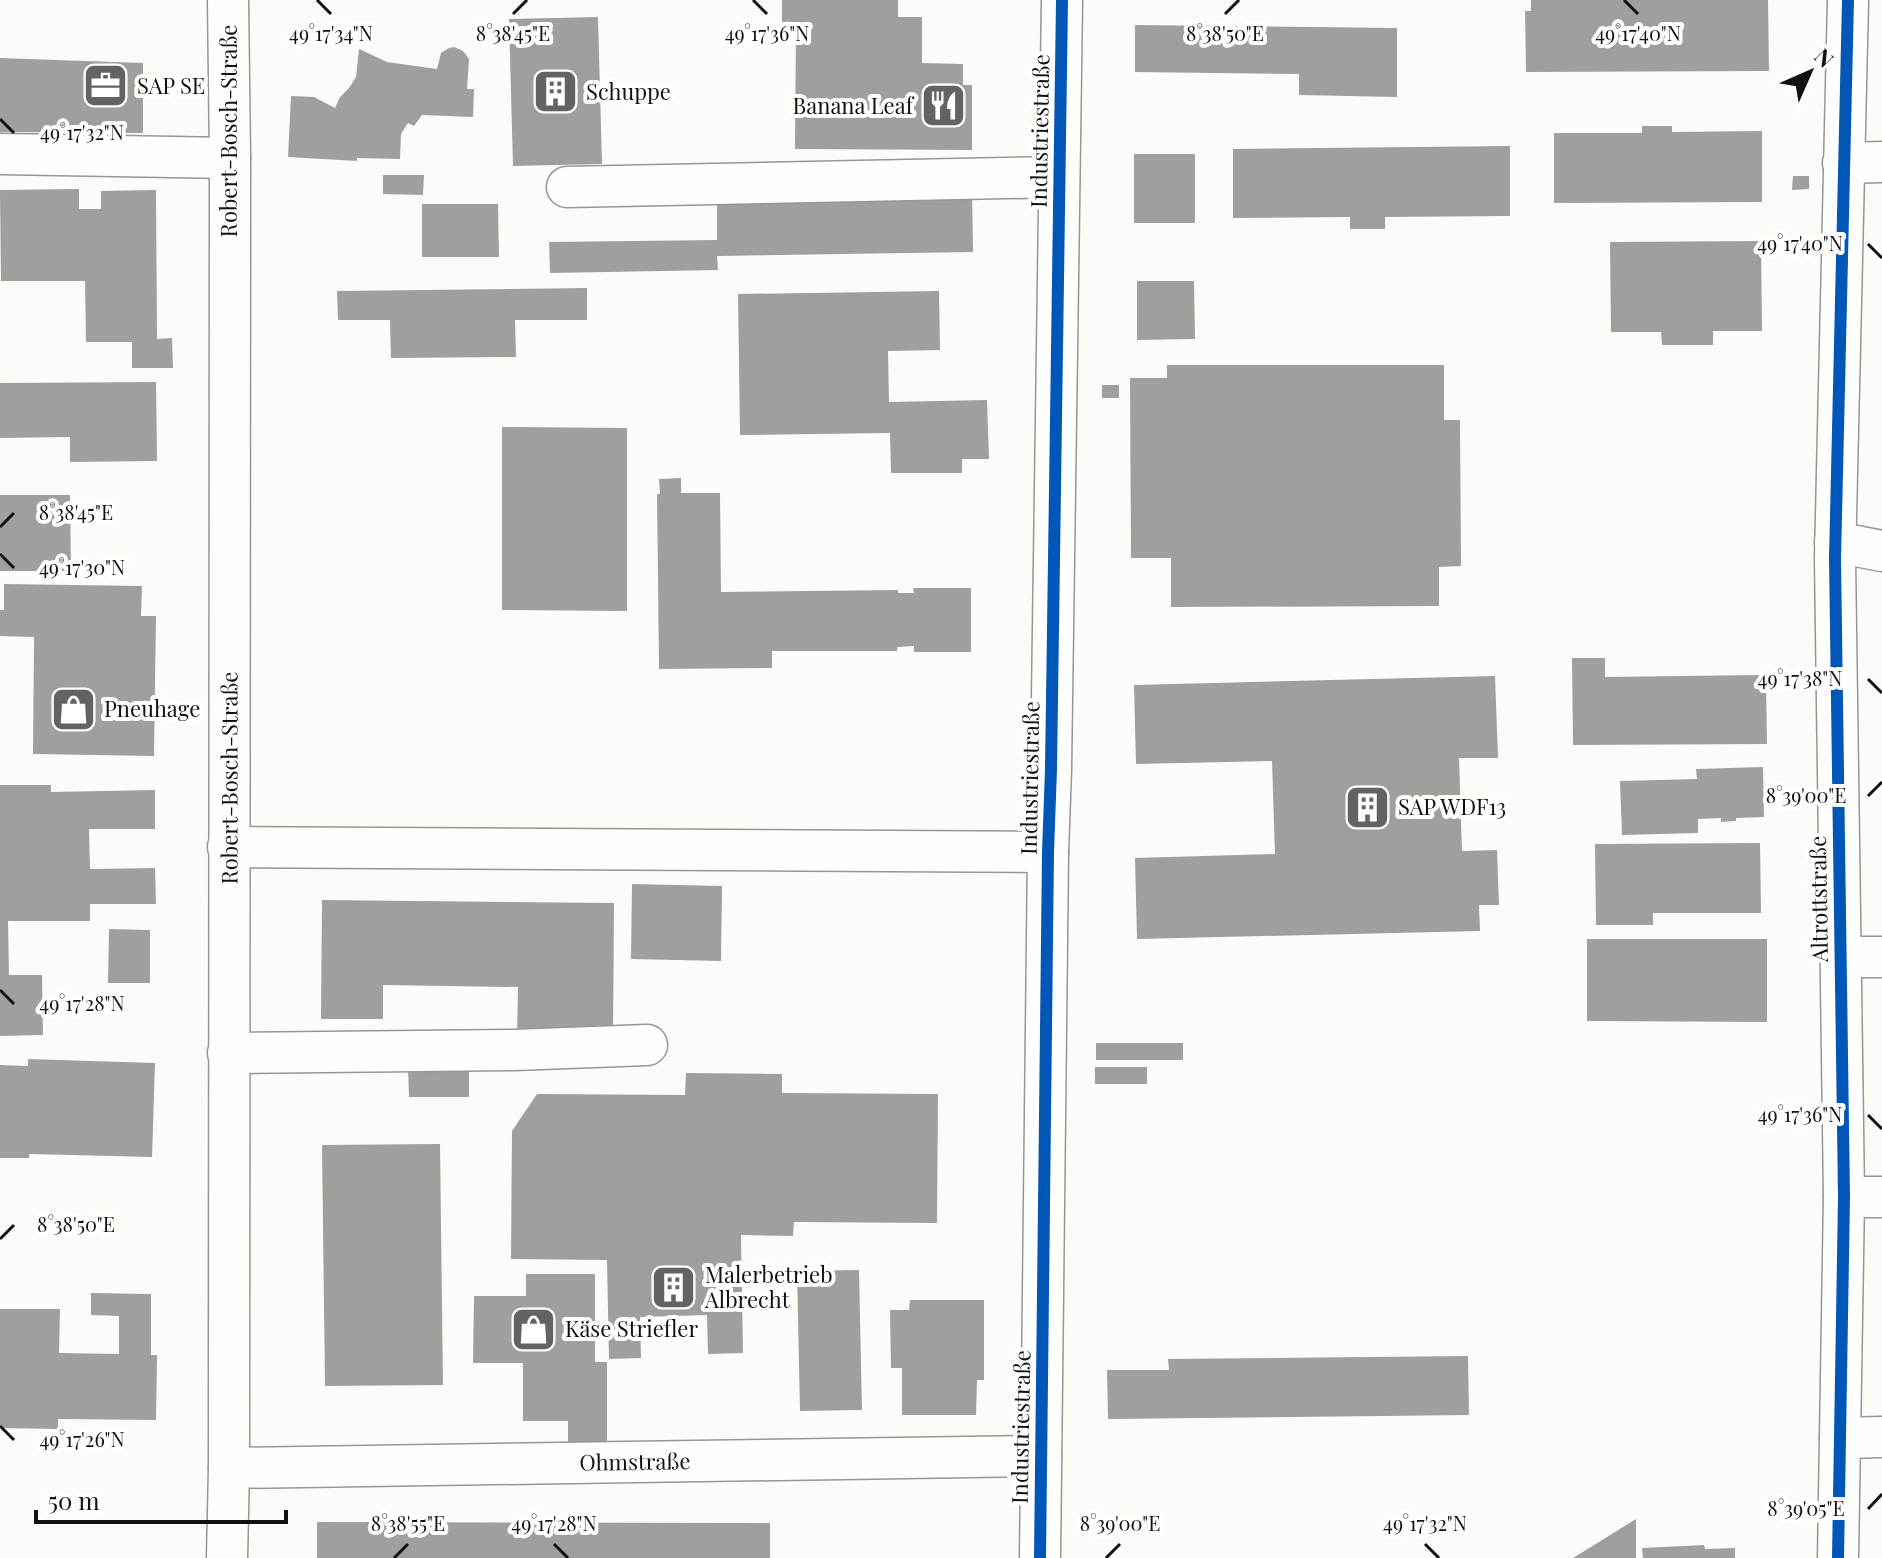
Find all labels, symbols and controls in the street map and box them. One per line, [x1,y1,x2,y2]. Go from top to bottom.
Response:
text: 49°17'34"N [289,19,373,46]
text: 8°38'45"E [476,19,550,46]
text: 49°17'36"N [725,19,809,46]
text: 8°38'50"E [1186,19,1264,46]
text: 49°17'40"N [1595,19,1681,46]
street label: Robert-Bosch-Straße [213,25,243,237]
north arrow [1770,32,1850,112]
text: N [1809,41,1841,73]
street label: Industriestraße [1023,54,1055,208]
office icon: SAP SE [82,62,130,110]
building icon: Schuppe [531,68,579,116]
place label: SAP SE [137,70,205,100]
place label: Schuppe [586,76,671,106]
restaurant icon: Banana Leaf [920,82,968,130]
place label: Banana Leaf [793,90,915,120]
text: 49°17'32"N [40,118,124,145]
text: 49°17'40"N [1757,229,1843,256]
text: 8°38'45"E [39,498,113,525]
text: 49°17'30"N [39,553,125,580]
text: 49°17'38"N [1758,664,1842,691]
street label: Robert-Bosch-Straße [213,672,244,884]
shop icon: Pneuhage [49,685,97,733]
place label: Pneuhage [104,693,200,723]
street label: Industriestraße [1013,701,1045,855]
text: 8°39'00"E [1766,781,1846,808]
building icon: SAP WDF13 [1343,783,1391,831]
place label: SAP WDF13 [1398,791,1506,821]
street label: Altrottstraße [1802,836,1834,963]
text: 49°17'28"N [39,989,125,1016]
text: 49°17'36"N [1758,1100,1842,1127]
text: 8°38'50"E [37,1210,115,1237]
place label: Malerbetrieb Albrecht [704,1259,833,1314]
building icon: Malerbetrieb Albrecht [650,1264,698,1312]
shop icon: Käse Striefler [510,1305,558,1353]
place label: Käse Striefler [565,1313,698,1343]
street label: Industriestraße [1004,1350,1036,1504]
text: 49°17'26"N [39,1425,125,1452]
street label: Ohmstraße [579,1445,691,1477]
scale bar [36,1474,286,1524]
text: 50 m [48,1484,100,1516]
text: 8°39'05"E [1767,1494,1845,1521]
text: 8°38'55"E [371,1509,445,1536]
text: 49°17'28"N [511,1509,597,1536]
text: 8°39'00"E [1080,1509,1160,1536]
text: 49°17'32"N [1383,1509,1467,1536]

